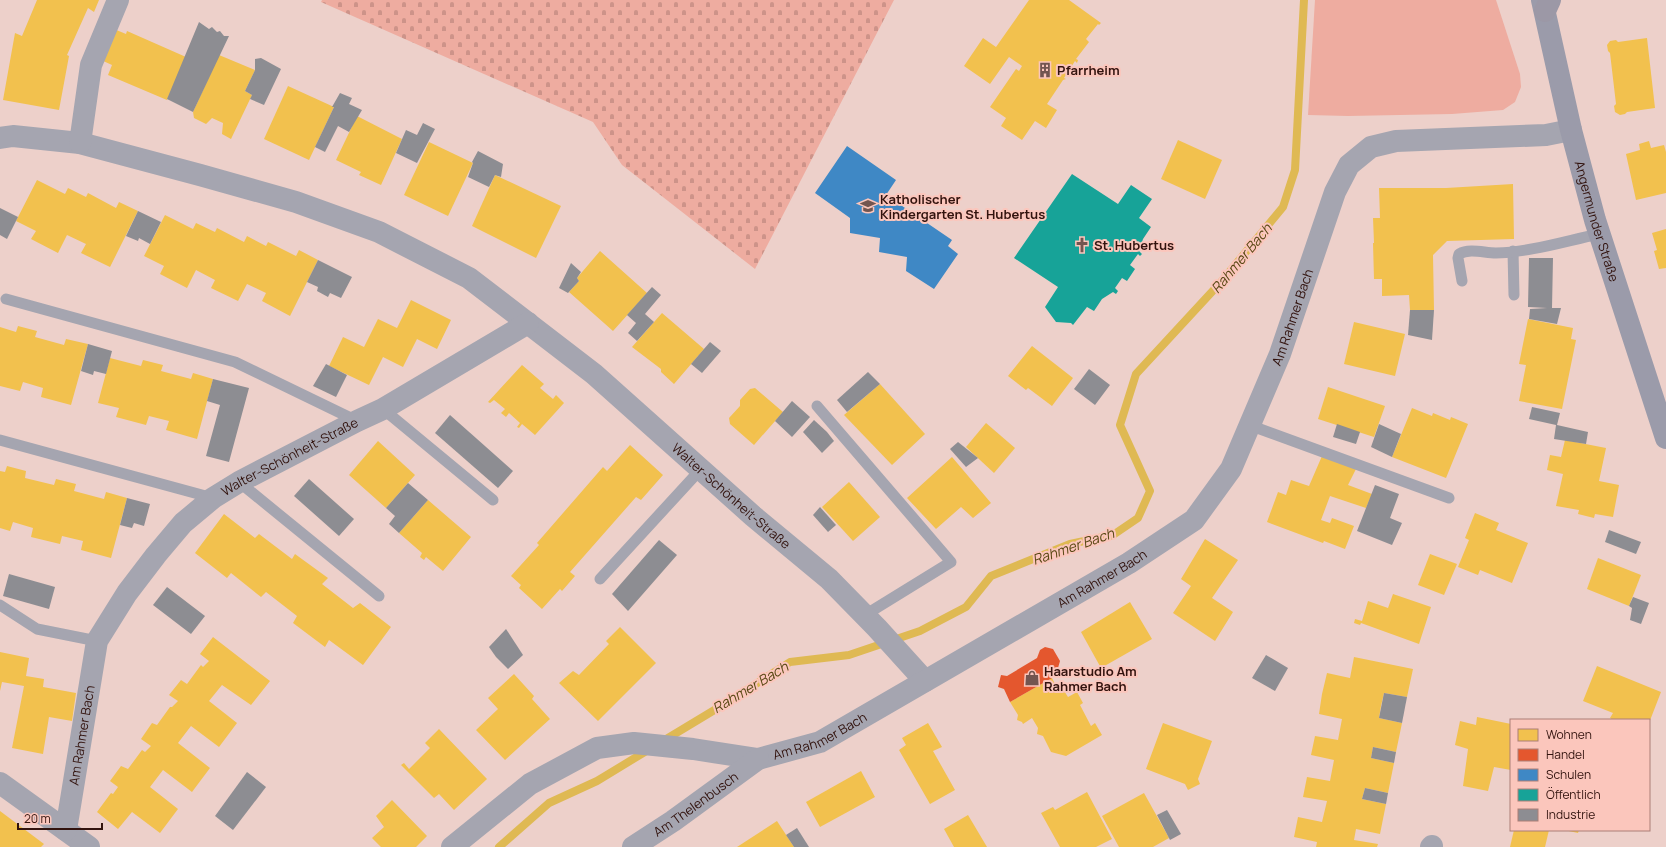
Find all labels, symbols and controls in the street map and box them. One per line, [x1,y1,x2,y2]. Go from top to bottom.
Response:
building icon: Pfarrheim [1036,61,1054,79]
place label: Pfarrheim [1057,61,1120,79]
street label: Angermunder Straße [1571,159,1624,284]
place label: Katholischer Kindergarten St. Hubertus [880,190,1045,223]
school or university icon: Katholischer Kindergarten St. Hubertus [859,197,877,215]
water label: Rahmer Bach [1206,219,1276,297]
church icon: St. Hubertus [1073,236,1091,254]
place label: St. Hubertus [1094,236,1174,254]
street label: Am Rahmer Bach [1267,266,1317,368]
street label: Walter-Schönheit-Straße [218,413,361,500]
street label: Walter-Schönheit-Straße [668,439,795,553]
water label: Rahmer Bach [1030,523,1117,569]
street label: Am Rahmer Bach [1054,545,1150,612]
water label: Rahmer Bach [709,657,792,717]
place label: Haarstudio Am Rahmer Bach [1044,662,1137,695]
shop icon: Haarstudio Am Rahmer Bach [1023,669,1041,687]
street label: Am Rahmer Bach [64,684,99,787]
street label: Am Rahmer Bach [771,708,870,764]
legend [1510,719,1650,831]
text: Wohnen [1546,726,1592,743]
text: Handel [1546,746,1585,763]
text: Schulen [1546,766,1591,783]
street label: Am Thelenbusch [650,767,742,840]
text: Öffentlich [1546,786,1601,803]
scale bar [18,805,102,831]
text: Industrie [1546,806,1595,823]
text: 20 m [24,810,51,827]

